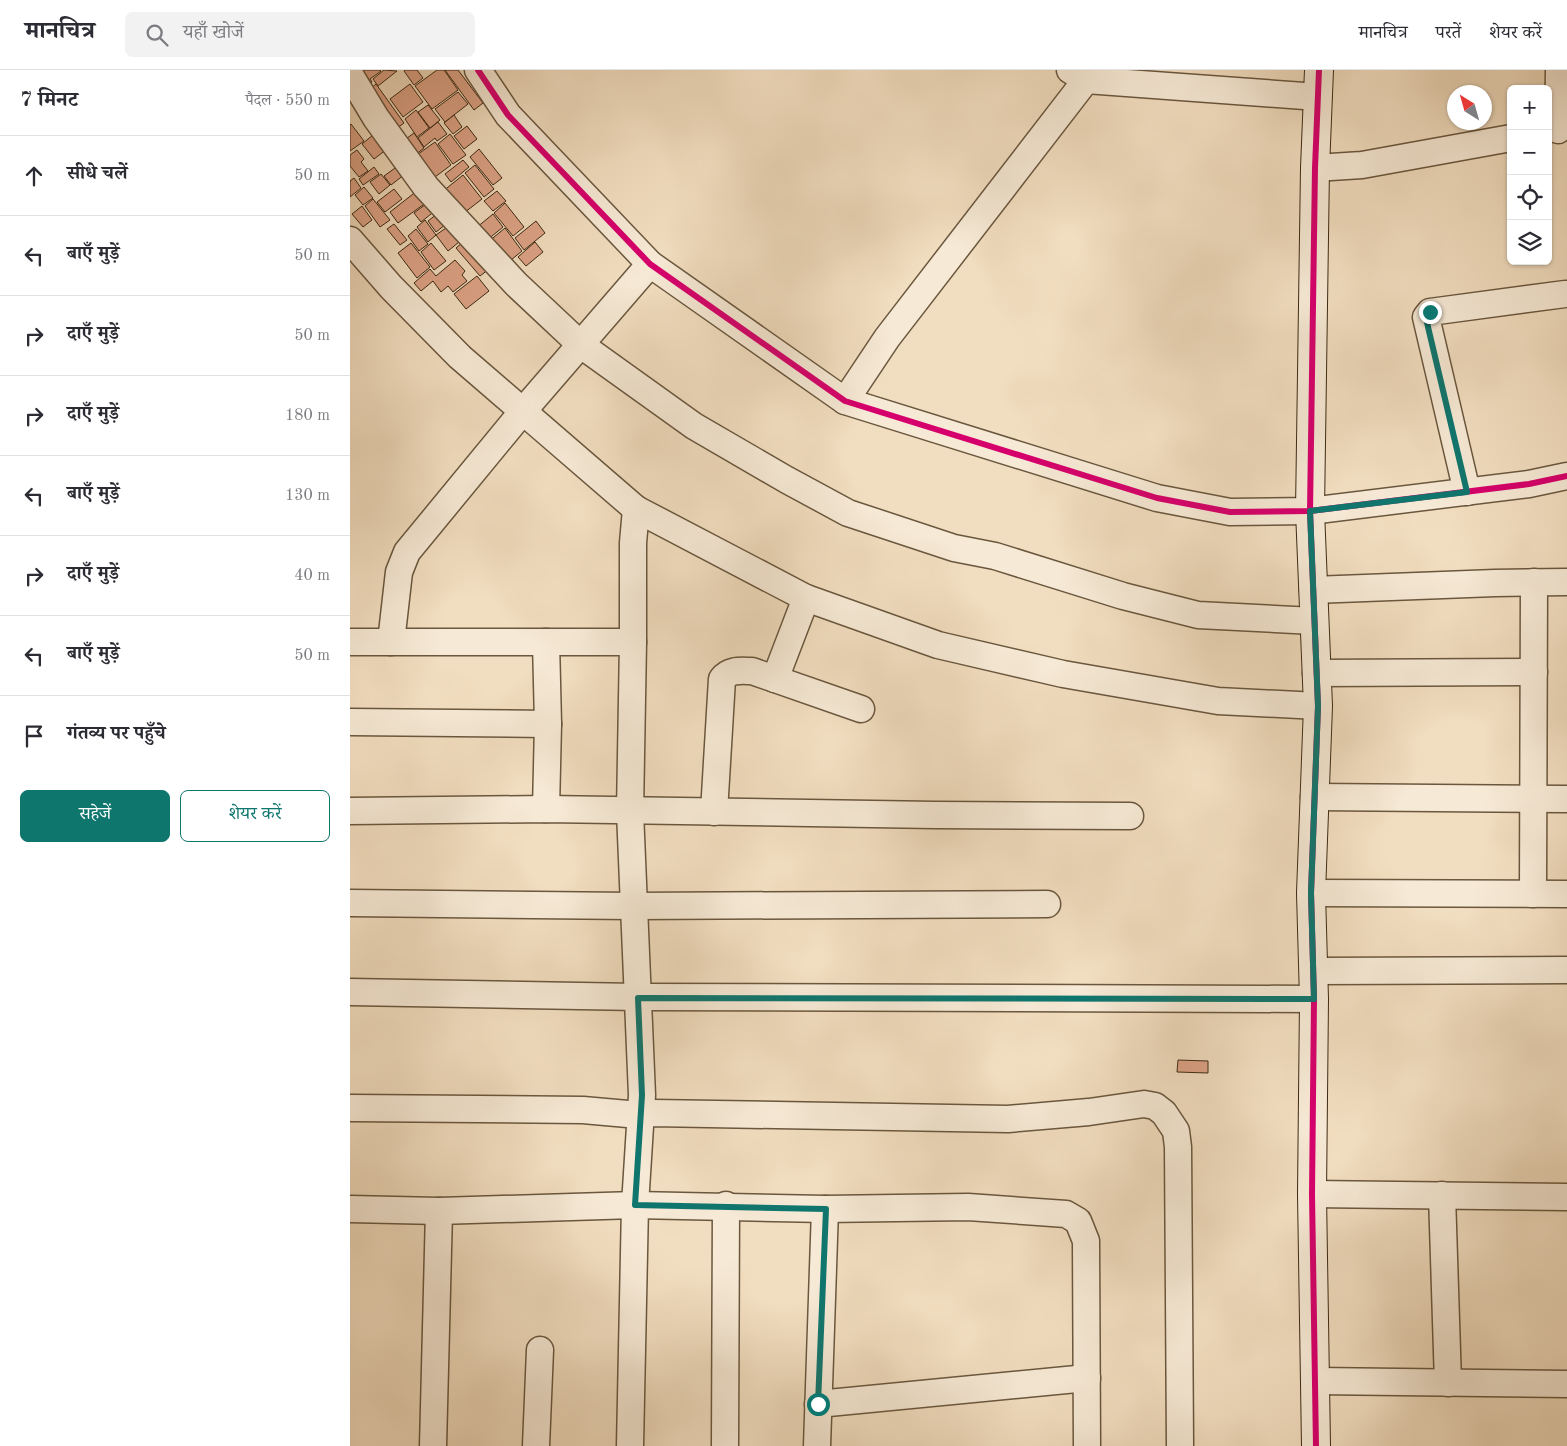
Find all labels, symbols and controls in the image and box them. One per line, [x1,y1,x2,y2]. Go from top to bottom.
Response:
search box [125,12,475,57]
text: मानचित्र [25,20,95,44]
icon: search [143,21,171,49]
text: यहाँ खोजें [183,24,244,43]
text: मानचित्र [1359,24,1408,42]
text: परतें [1436,24,1461,42]
text: शेयर करें [1489,24,1542,42]
north arrow [1447,85,1492,130]
map controls [1507,85,1552,265]
button: + [1507,85,1552,130]
text: 7 मिनट [20,90,78,111]
text: पैदल · 550 m [245,93,330,109]
button: − [1507,130,1552,175]
icon: ahead [20,162,48,190]
text: सीधे चलें [67,165,127,184]
text: 50 m [294,168,330,184]
button: locate [1507,175,1552,220]
button: layers [1507,220,1552,265]
icon: left [20,242,48,270]
text: बाएँ मुड़ें [67,245,119,264]
text: 50 m [294,248,330,264]
route end [1419,301,1442,324]
icon: right [20,322,48,350]
text: दाएँ मुड़ें [67,325,119,344]
text: 50 m [294,328,330,344]
icon: right [20,402,48,430]
text: दाएँ मुड़ें [67,405,119,424]
text: 180 m [285,408,330,424]
icon: left [20,482,48,510]
text: बाएँ मुड़ें [67,485,119,504]
text: 130 m [285,488,330,504]
icon: right [20,562,48,590]
text: दाएँ मुड़ें [67,565,119,584]
text: 40 m [294,568,330,584]
icon: left [20,642,48,670]
text: बाएँ मुड़ें [67,645,119,664]
text: 50 m [294,648,330,664]
icon: arrive [20,722,48,750]
text: गंतव्य पर पहुँचे [67,725,166,744]
button: सहेजें [20,790,170,842]
button: शेयर करें [180,790,330,842]
route start [807,1393,830,1416]

